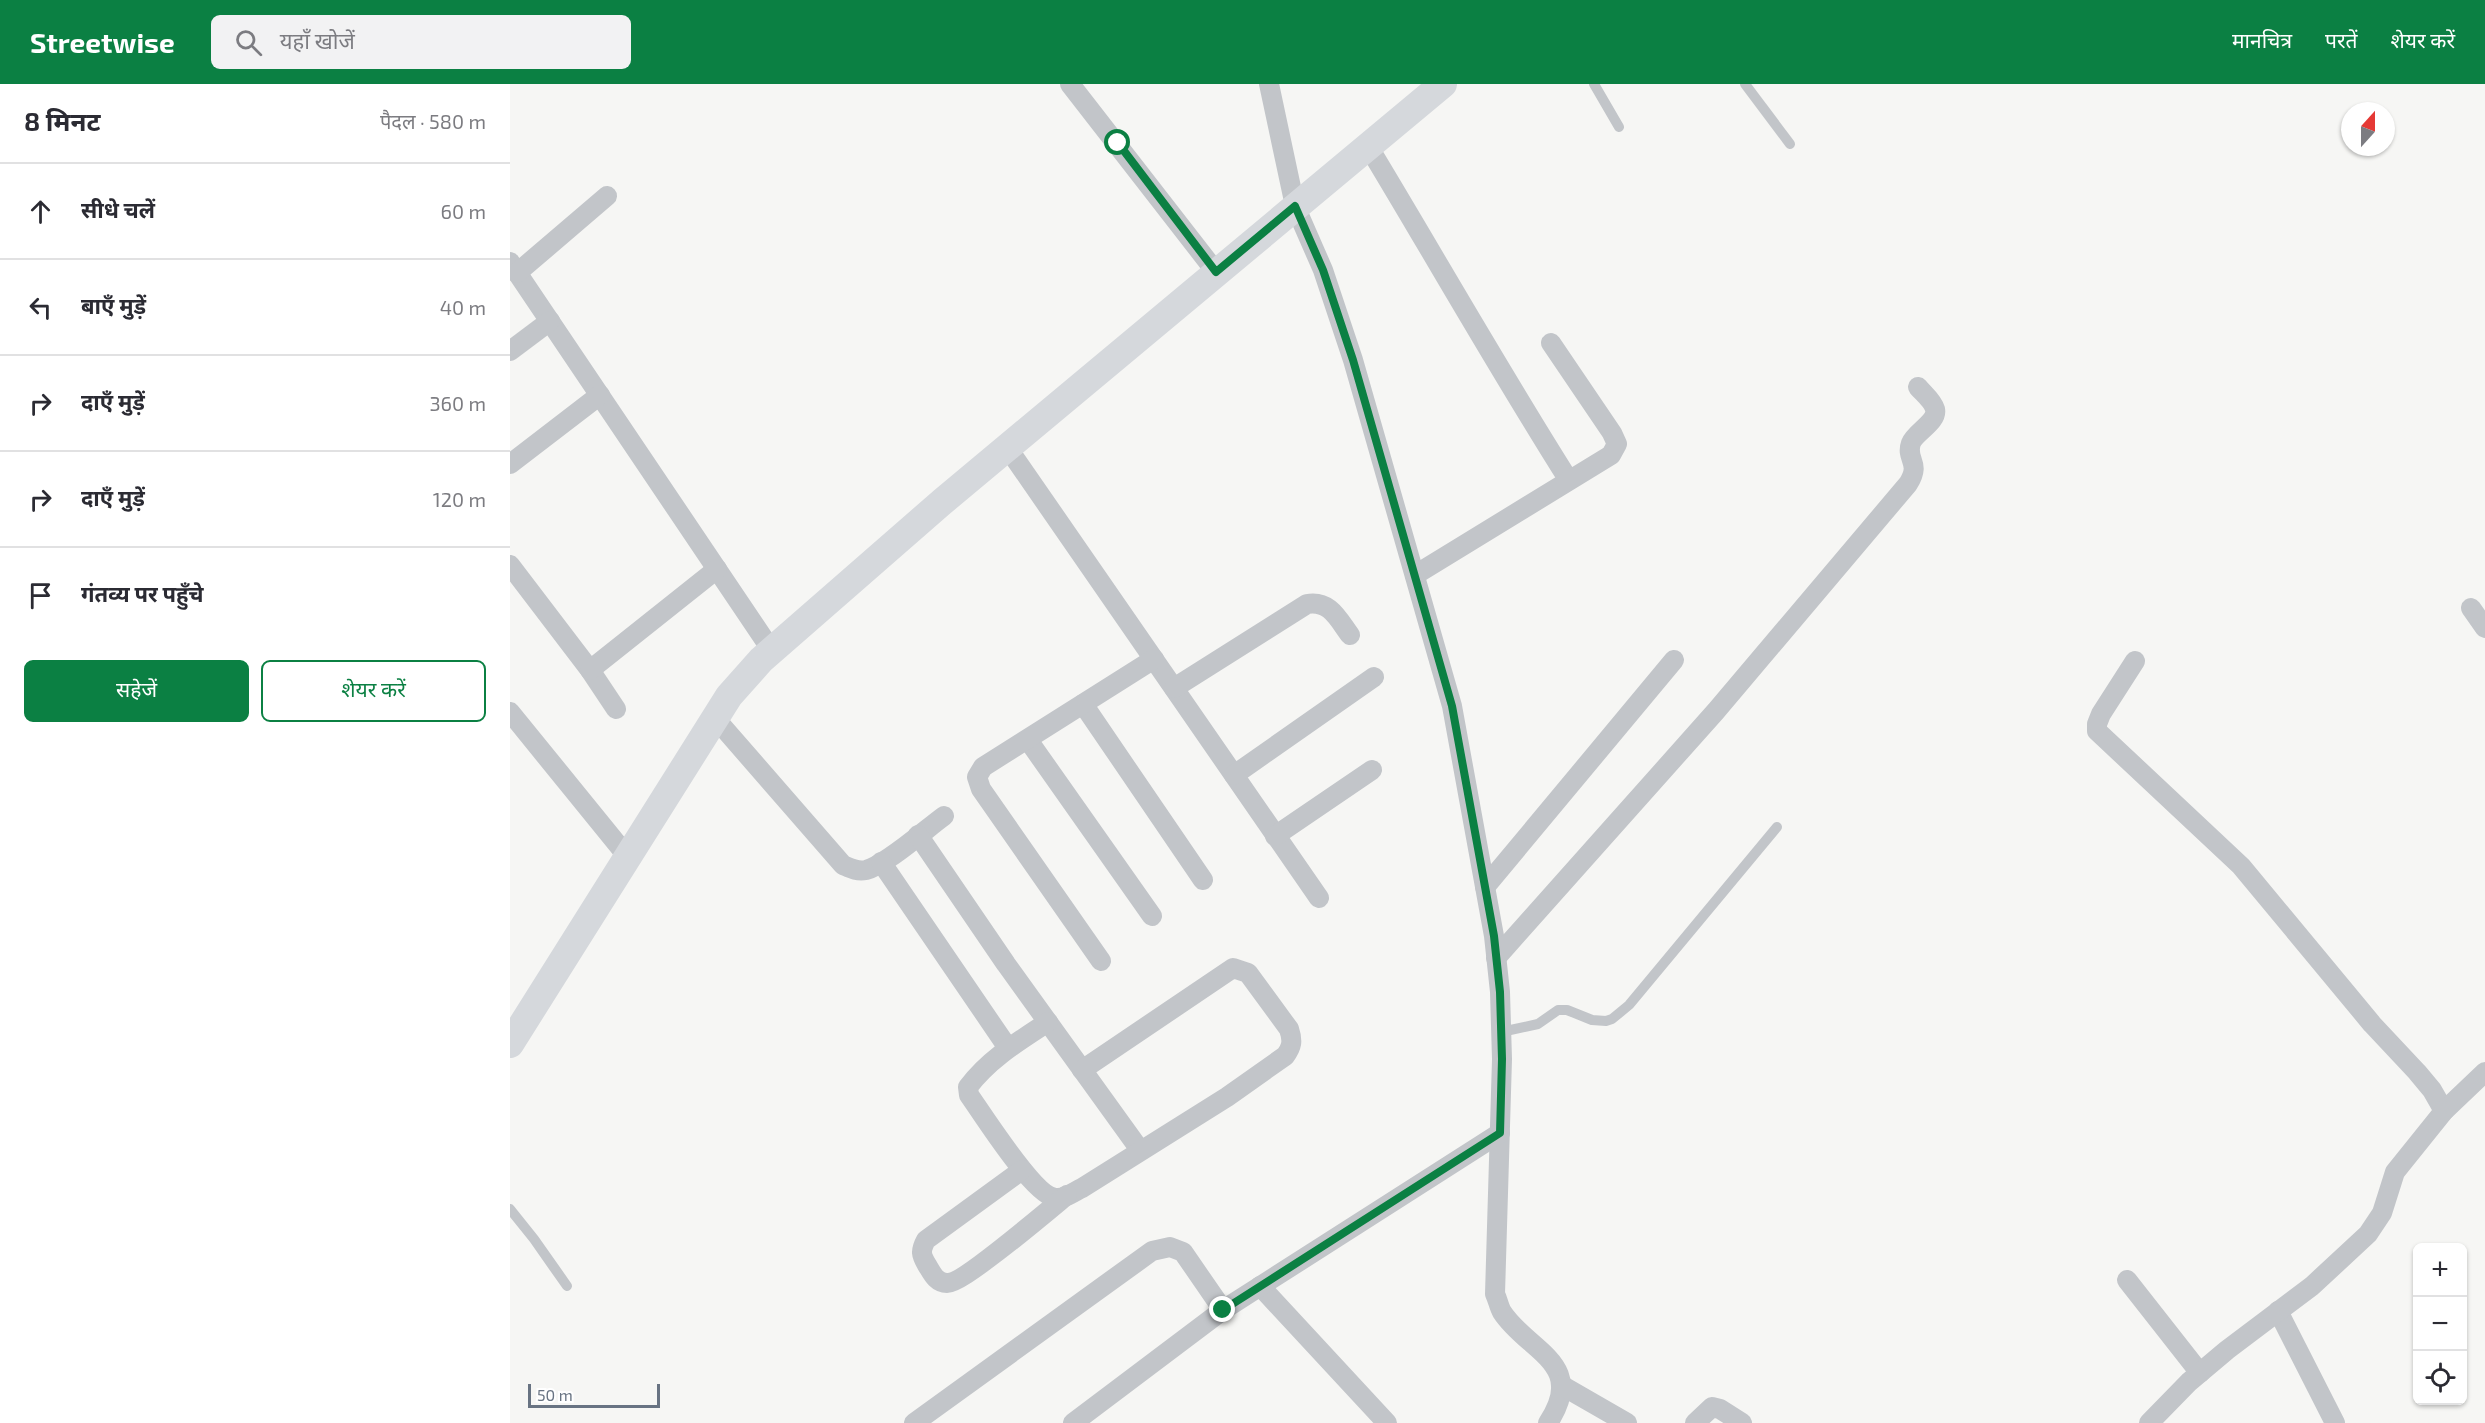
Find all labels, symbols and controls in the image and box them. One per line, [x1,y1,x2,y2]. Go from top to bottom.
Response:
search box [211,15,631,69]
text: Streetwise [30,25,175,59]
icon: search [232,26,265,59]
text: यहाँ खोजें [280,27,355,53]
text: मानचित्र [2232,27,2292,52]
text: परतें [2325,27,2358,52]
text: शेयर करें [2391,27,2455,52]
north arrow [2341,102,2395,156]
text: 8 मिनट [24,105,100,136]
text: पैदल · 580 m [380,109,486,133]
route start [1104,129,1130,155]
icon: ahead [24,195,57,228]
text: सीधे चलें [81,196,155,222]
text: 60 m [441,199,486,223]
icon: left [24,291,57,324]
text: बाएँ मुड़ें [81,292,146,318]
text: 40 m [440,295,486,319]
icon: right [24,387,57,420]
text: दाएँ मुड़ें [81,388,145,414]
text: 360 m [429,391,486,415]
icon: right [24,483,57,516]
text: दाएँ मुड़ें [81,484,145,510]
text: 120 m [433,487,486,511]
icon: arrive [24,579,57,612]
text: गंतव्य पर पहुँचे [81,580,204,606]
button: सहेजें [24,660,249,722]
button: शेयर करें [261,660,486,722]
map controls [2413,1243,2467,1405]
button: + [2413,1243,2467,1297]
route end [1209,1296,1235,1322]
button: − [2413,1297,2467,1351]
button: locate [2413,1351,2467,1405]
scale bar [528,1381,660,1408]
text: 50 m [537,1385,573,1404]

